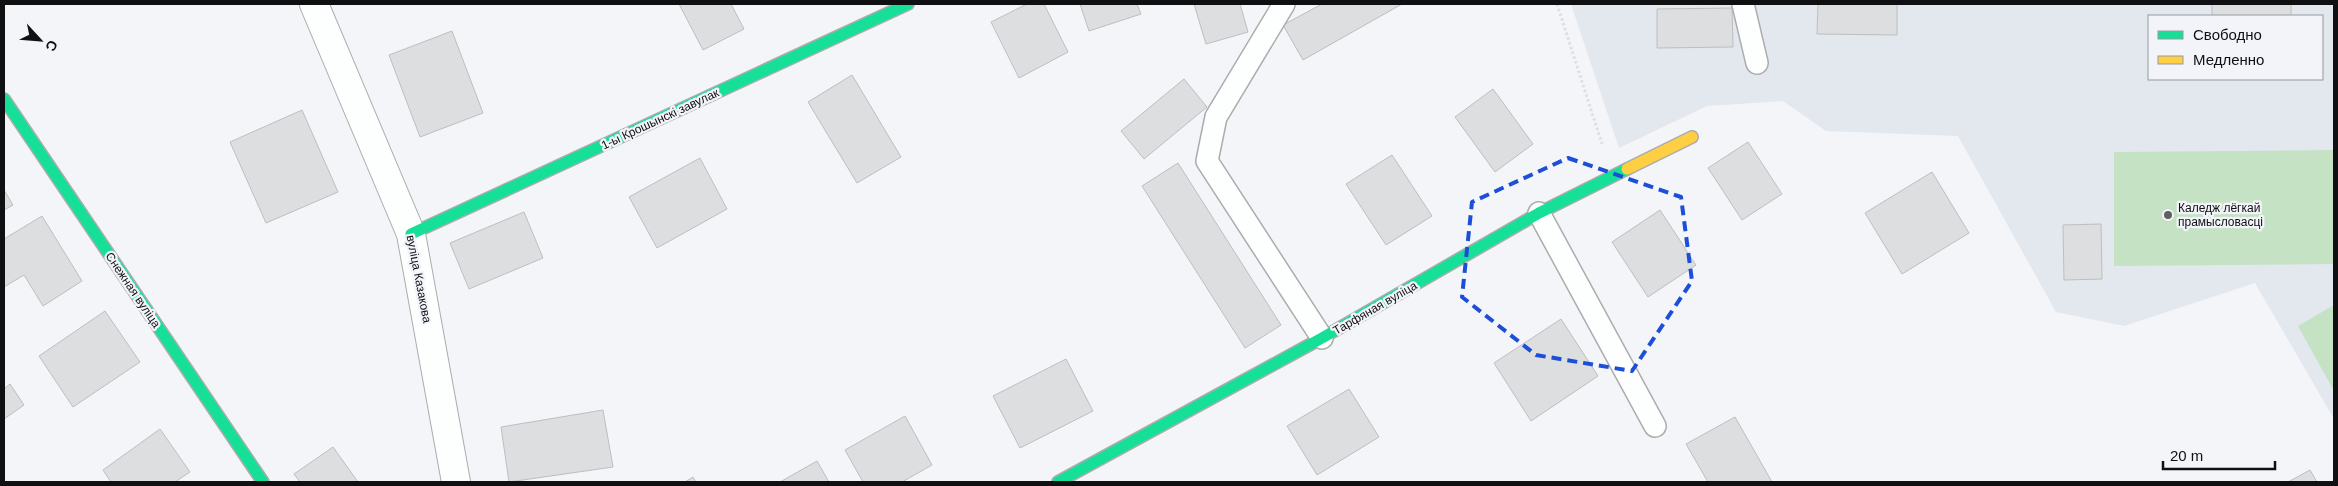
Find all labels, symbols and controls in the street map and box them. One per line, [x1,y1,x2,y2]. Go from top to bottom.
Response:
north arrow [15,15,65,65]
legend [2148,15,2323,80]
text: Свободно [2193,26,2262,43]
text: С [42,38,61,54]
text: Медленно [2193,51,2264,68]
street label: 1-ы Крошынскі завулак [599,85,722,152]
place label: Каледж лёгкай прамысловасці [2178,201,2263,229]
marker: Каледж лёгкай прамысловасці [2162,209,2174,221]
street label: вуліца Казакова [404,234,434,324]
street label: Снежная вуліца [103,250,164,331]
street label: Тарфяная вуліца [1331,278,1420,338]
scale bar [2163,438,2276,470]
text: 20 m [2170,447,2203,464]

